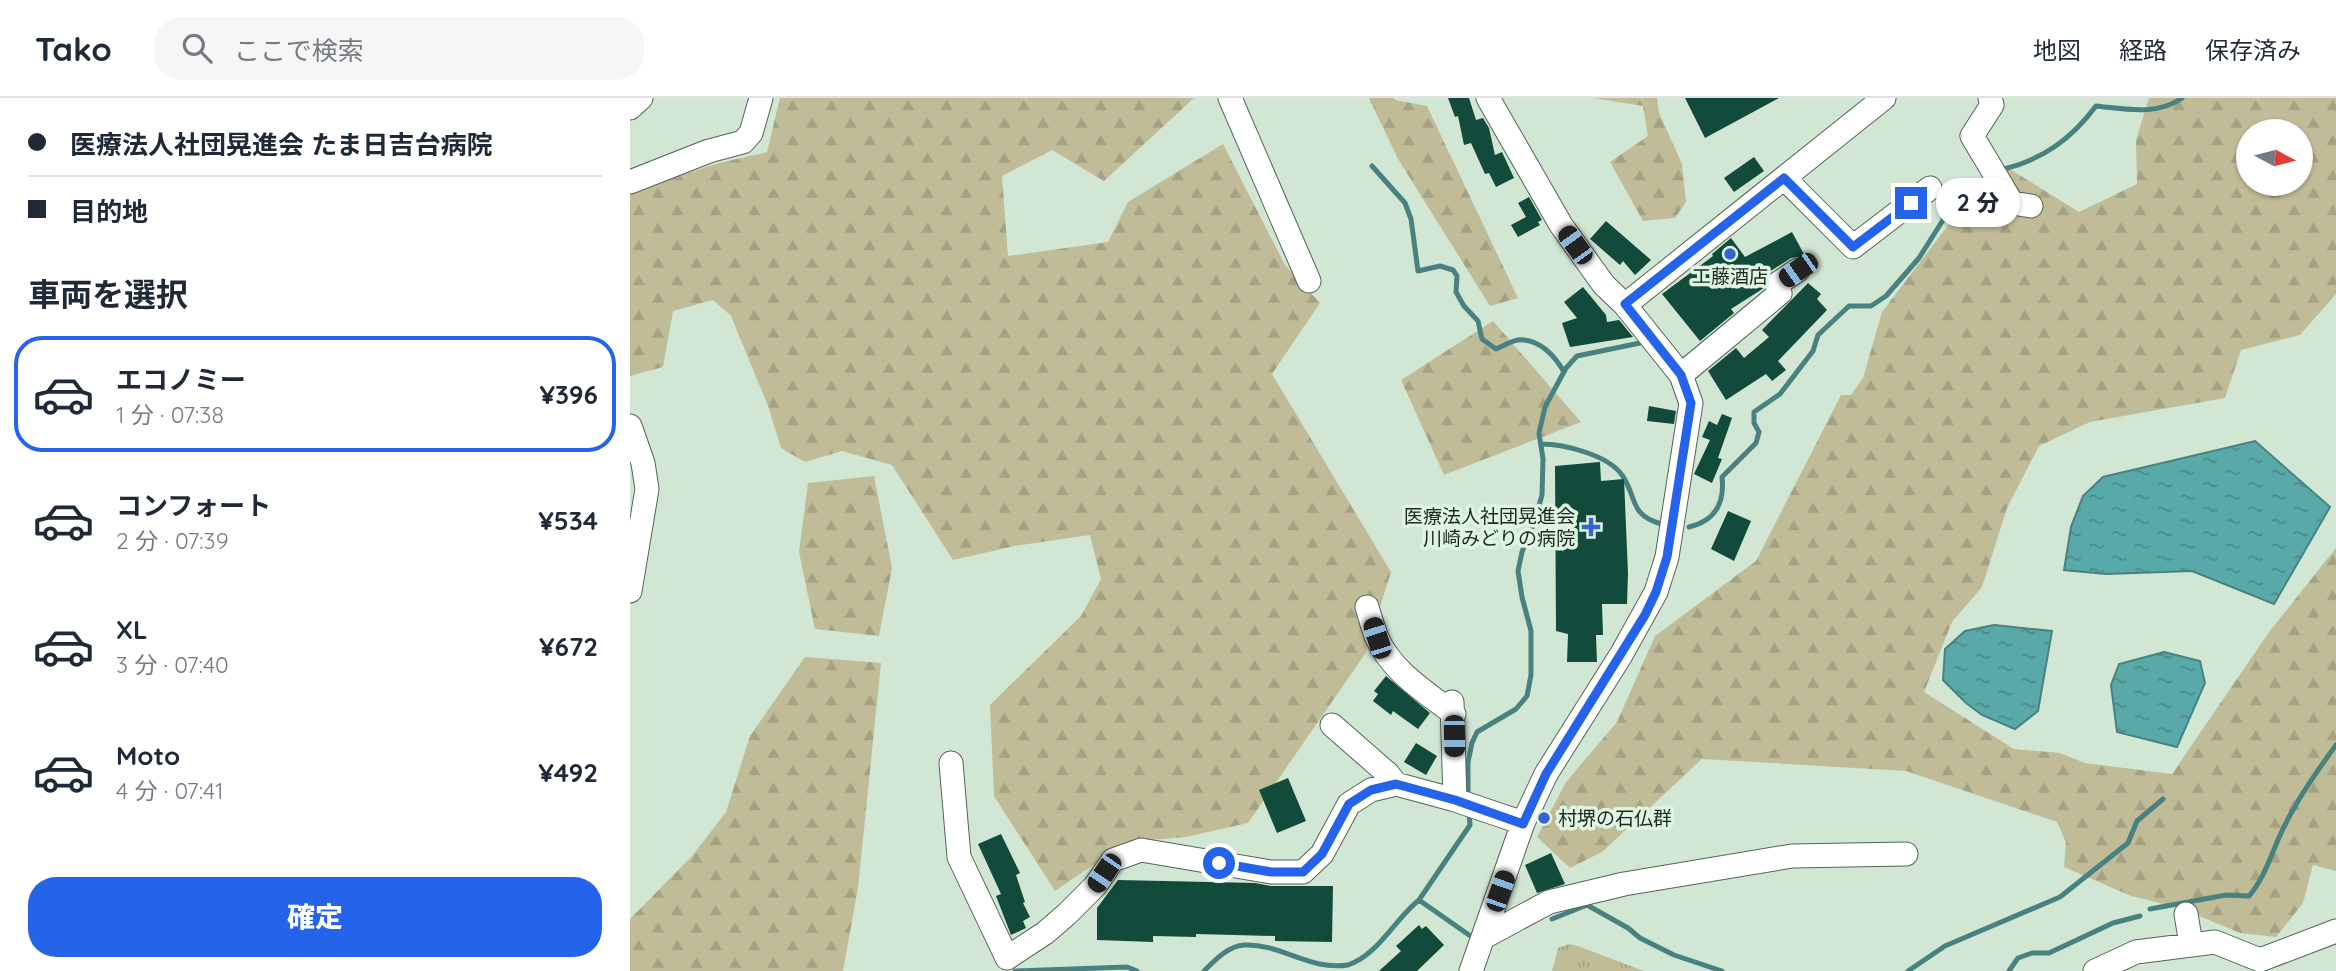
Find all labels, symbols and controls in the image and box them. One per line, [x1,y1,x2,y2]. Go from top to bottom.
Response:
search box [154,17,644,80]
text: Tako [35,28,112,69]
icon: search [178,29,216,67]
text: ここで検索 [234,34,364,67]
text: 地図 [2033,35,2081,65]
text: 経路 [2119,35,2167,65]
text: 保存済み [2205,35,2301,65]
north arrow [2236,119,2314,196]
map controls [2236,119,2313,196]
text: 医療法人社団晃進会 たま日吉台病院 [70,128,493,161]
callout: 2 分 [1936,178,2020,228]
route end [1895,187,1927,219]
text: 2 分 [1957,188,1999,217]
text: 目的地 [70,195,148,228]
car [1555,222,1596,268]
marker: 工藤酒店 [1722,246,1738,262]
car [1775,249,1822,291]
place label: 工藤酒店 [1692,264,1768,288]
text: 車両を選択 [28,274,188,314]
icon: car [32,363,95,426]
text: エコノミー [116,363,246,396]
text: ¥396 [539,378,598,411]
text: 1 分 · 07:38 [116,400,224,429]
icon: car [32,489,95,552]
text: コンフォート [116,489,271,522]
text: ¥534 [538,504,598,537]
place label: 医療法人社団晃進会 川崎みどりの病院 [1404,504,1575,550]
marker: 医療法人社団晃進会 川崎みどりの病院 [1581,517,1601,537]
text: 2 分 · 07:39 [116,526,228,555]
text: XL [116,613,148,646]
icon: car [32,615,95,678]
car [1361,615,1394,661]
text: ¥672 [539,630,598,663]
text: 3 分 · 07:40 [116,650,229,679]
car [1444,715,1465,757]
text: Moto [116,739,180,772]
icon: car [32,741,95,804]
text: ¥492 [538,756,598,789]
text: 4 分 · 07:41 [116,776,223,805]
place label: 村堺の石仏群 [1558,806,1672,830]
marker: 村堺の石仏群 [1536,810,1552,826]
route start [1203,847,1235,879]
car [1084,850,1125,896]
car [1484,868,1517,914]
button: 確定 [28,877,602,957]

